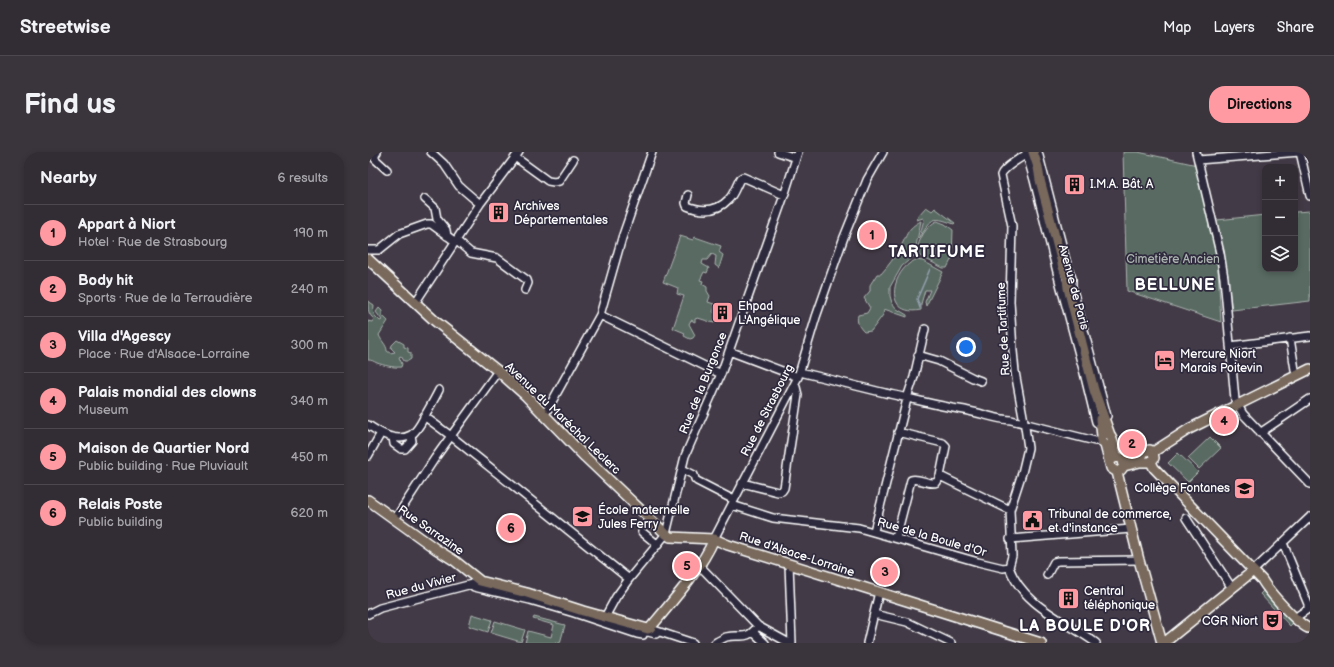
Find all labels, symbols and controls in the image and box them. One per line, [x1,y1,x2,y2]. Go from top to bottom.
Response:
text: Streetwise [20,16,111,39]
text: Map [1163,19,1191,36]
text: Layers [1213,19,1255,36]
text: Share [1277,19,1314,36]
button: Directions [1209,86,1310,123]
text: Find us [24,88,116,121]
map controls [1262,164,1298,272]
button: + [1262,164,1298,200]
text: Nearby [40,168,97,188]
text: 6 results [278,170,328,186]
building icon: I.M.A. Bât. A [1062,171,1088,197]
place label: I.M.A. Bât. A [1090,177,1154,192]
place label: Archives Départementales [514,199,608,228]
building icon: Archives Départementales [485,200,511,226]
button: − [1262,200,1298,236]
text: Appart à Niort [78,215,175,234]
pin: 1 [859,220,885,250]
text: 1 [50,225,56,241]
text: 190 m [294,225,328,241]
text: Hotel · Rue de Strasbourg [78,234,227,250]
button: layers [1262,236,1298,272]
district label: TARTIFUME [888,243,986,262]
street label: Avenue de Paris [1055,243,1092,331]
park label: Cimetière Ancien [1126,252,1220,267]
text: Body hit [78,271,133,290]
district label: BELLUNE [1135,276,1215,295]
text: 2 [49,281,57,297]
text: 240 m [291,281,328,297]
street label: Rue de Tartifume [994,282,1013,376]
text: Sports · Rue de la Terraudière [78,290,252,306]
place label: Ehpad L'Angélique [738,299,800,328]
building icon: Ehpad L'Angélique [709,300,735,326]
text: Villa d'Agescy [78,327,171,346]
street label: Rue de la Burgonce [676,330,731,436]
text: 3 [49,337,57,353]
text: 300 m [290,337,328,353]
your location [956,337,976,357]
text: Place · Rue d'Alsace-Lorraine [78,346,250,362]
place label: Mercure Niort Marais Poitevin [1180,347,1263,376]
hotel icon: Mercure Niort Marais Poitevin [1152,348,1178,374]
street label: Avenue du Maréchal Leclerc [502,359,624,477]
street label: Rue de Strasbourg [738,362,797,459]
text: Palais mondial des clowns [78,383,256,402]
text: 4 [49,393,57,409]
text: 340 m [290,393,328,409]
text: Museum [78,402,129,418]
pin: 4 [1211,406,1237,436]
pin: 2 [1119,429,1145,459]
text: Maison de Quartier Nord [78,439,249,458]
text: 5 [49,449,57,465]
text: 450 m [291,449,328,465]
text: Public building · Rue Pluviault [78,458,248,474]
school or university icon: Collège Fontanes [1232,475,1258,501]
place label: Collège Fontanes [1135,481,1230,496]
text: Relais Poste [78,495,162,514]
street label: Rue Sarrazine [395,502,467,559]
place label: École maternelle Jules Ferry [598,502,690,532]
school or university icon: École maternelle Jules Ferry [569,504,595,530]
text: 6 [49,505,57,521]
text: 620 m [290,505,328,521]
place label: Tribunal de commerce, et d'instance [1048,507,1171,536]
public building icon: Tribunal de commerce, et d'instance [1020,508,1046,534]
pin: 6 [498,513,524,543]
text: Public building [78,514,163,530]
street label: Rue de la Boule d'Or [875,515,989,560]
street label: Rue d'Alsace-Lorraine [737,529,856,580]
pin: 5 [674,551,700,581]
pin: 3 [872,557,898,587]
street label: Rue du Vivier [384,570,458,603]
place label: Central téléphonique [1084,584,1155,613]
building icon: Central téléphonique [1056,585,1082,611]
theatre icon: CGR Niort [1260,608,1286,634]
place label: CGR Niort [1202,614,1258,629]
district label: LA BOULE D'OR [1019,617,1151,636]

